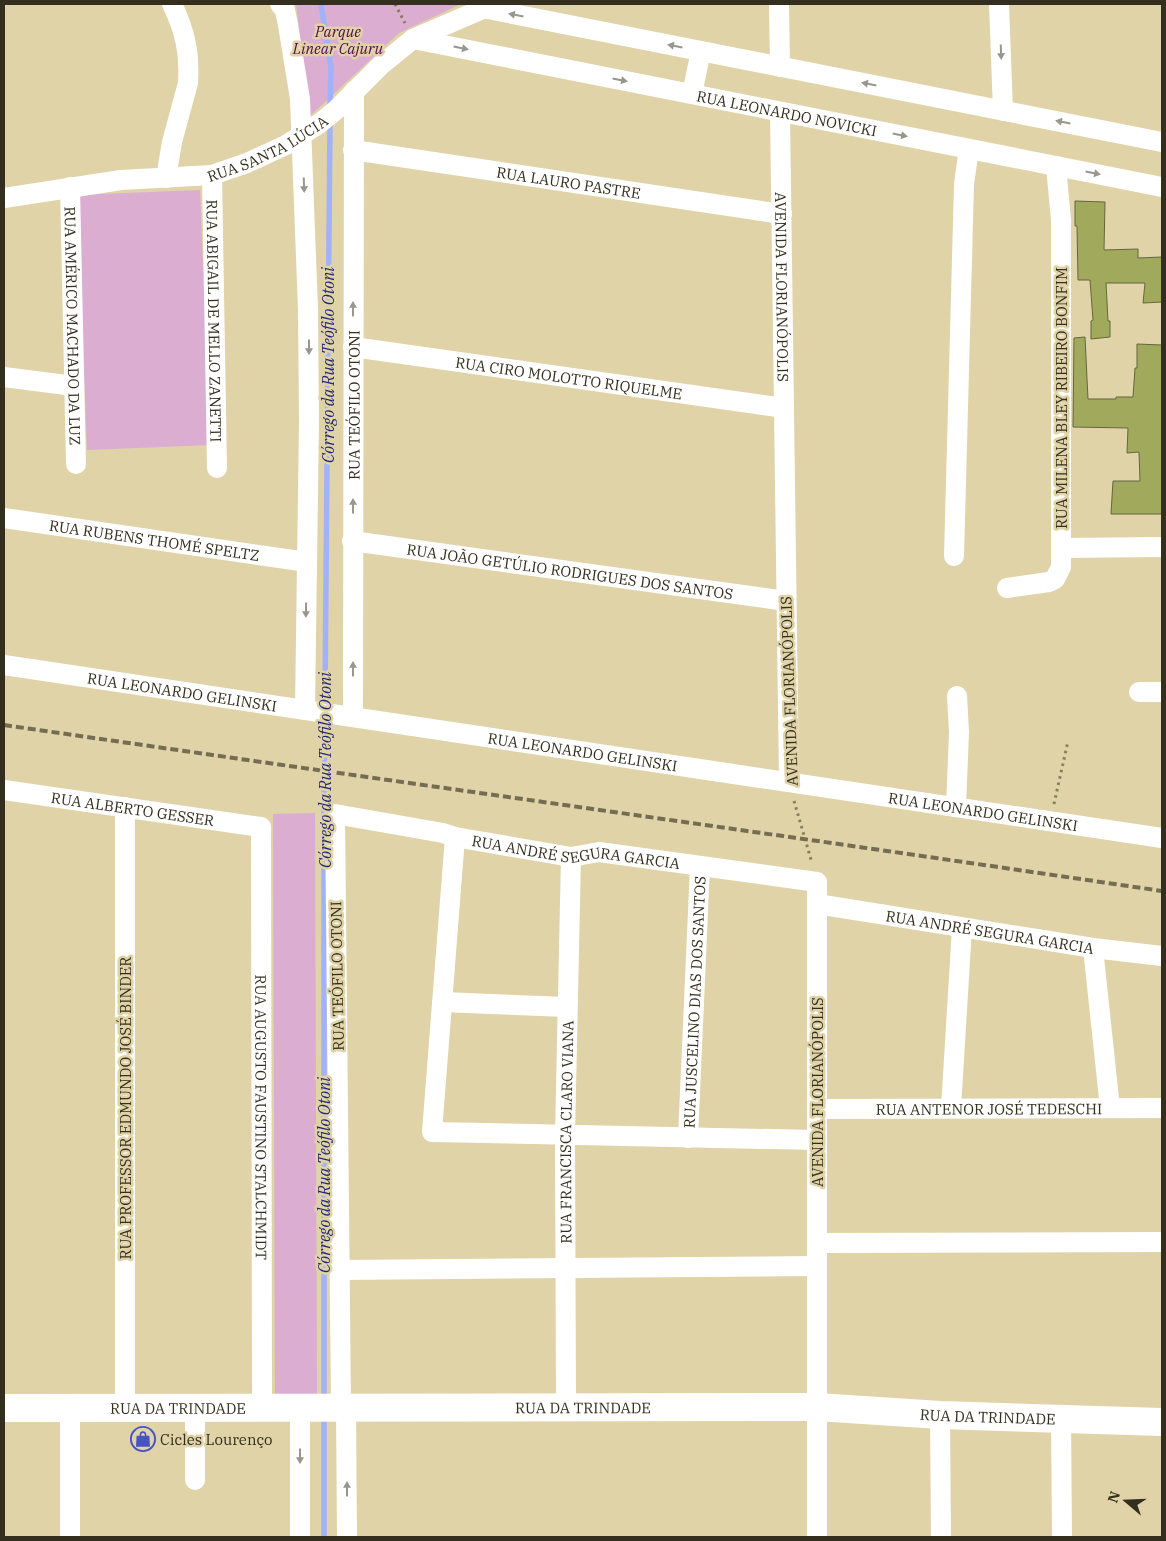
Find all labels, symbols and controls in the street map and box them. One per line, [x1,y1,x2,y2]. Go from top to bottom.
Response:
one-way arrow [508,10,524,18]
park label: Parque Linear Cajuru [292,22,384,58]
one-way arrow [668,42,683,50]
one-way arrow [453,45,469,53]
one-way arrow [998,45,1006,61]
one-way arrow [612,76,628,84]
one-way arrow [861,80,877,88]
street label: RUA LEONARDO NOVICKI [695,86,879,140]
street label: RUA SANTA LÚCIA [204,111,332,186]
one-way arrow [1054,118,1070,126]
one-way arrow [892,131,907,139]
street label: RUA LAURO PASTRE [495,162,642,202]
one-way arrow [1086,169,1101,177]
one-way arrow [300,177,308,193]
street label: AVENIDA FLORIANÓPOLIS [772,192,793,382]
street label: RUA ABIGAIL DE MELLO ZANETTI [203,199,226,443]
street label: RUA AMÉRICO MACHADO DA LUZ [61,206,85,446]
water label: Córrego da Rua Teófilo Otoni [318,267,338,463]
street label: RUA MILENA BLEY RIBEIRO BONFIM [1052,267,1071,529]
one-way arrow [349,300,357,316]
street label: RUA TEÓFILO OTONI [344,330,363,480]
one-way arrow [305,340,313,356]
street label: RUA CIRO MOLOTTO RIQUELME [454,352,684,403]
one-way arrow [349,498,357,514]
street label: RUA RUBENS THOMÉ SPELTZ [48,515,261,565]
street label: RUA JOÃO GETÚLIO RODRIGUES DOS SANTOS [405,539,734,603]
street label: AVENIDA FLORIANÓPOLIS [776,596,802,786]
one-way arrow [302,603,310,619]
one-way arrow [349,660,357,676]
street label: RUA LEONARDO GELINSKI [86,668,278,715]
water label: Córrego da Rua Teófilo Otoni [315,672,335,868]
street label: RUA LEONARDO GELINSKI [487,728,679,775]
street label: RUA ALBERTO GESSER [50,787,216,830]
street label: RUA LEONARDO GELINSKI [887,788,1079,835]
street label: RUA ANDRÉ SEGURA GARCIA [470,831,682,873]
street label: RUA JUSCELINO DIAS DOS SANTOS [679,876,709,1129]
street label: RUA TEÓFILO OTONI [326,901,348,1051]
street label: RUA ANDRÉ SEGURA GARCIA [884,906,1096,958]
street label: RUA PROFESSOR EDMUNDO JOSÉ BINDER [116,957,135,1259]
street label: RUA AUGUSTO FAUSTINO STALCHMIDT [252,975,271,1260]
street label: AVENIDA FLORIANÓPOLIS [808,997,827,1187]
street label: RUA FRANCISCA CLARO VIANA [555,1019,577,1244]
water label: Córrego da Rua Teófilo Otoni [314,1077,334,1273]
street label: RUA ANTENOR JOSÉ TEDESCHI [876,1099,1102,1118]
street label: RUA DA TRINDADE [110,1398,246,1417]
street label: RUA DA TRINDADE [515,1398,651,1417]
street label: RUA DA TRINDADE [919,1404,1056,1428]
shop icon: Cicles Lourenço [130,1426,156,1452]
place label: Cicles Lourenço [160,1430,273,1449]
one-way arrow [296,1449,304,1465]
north arrow [1101,1476,1151,1526]
one-way arrow [343,1480,351,1496]
text: N [1103,1489,1124,1505]

